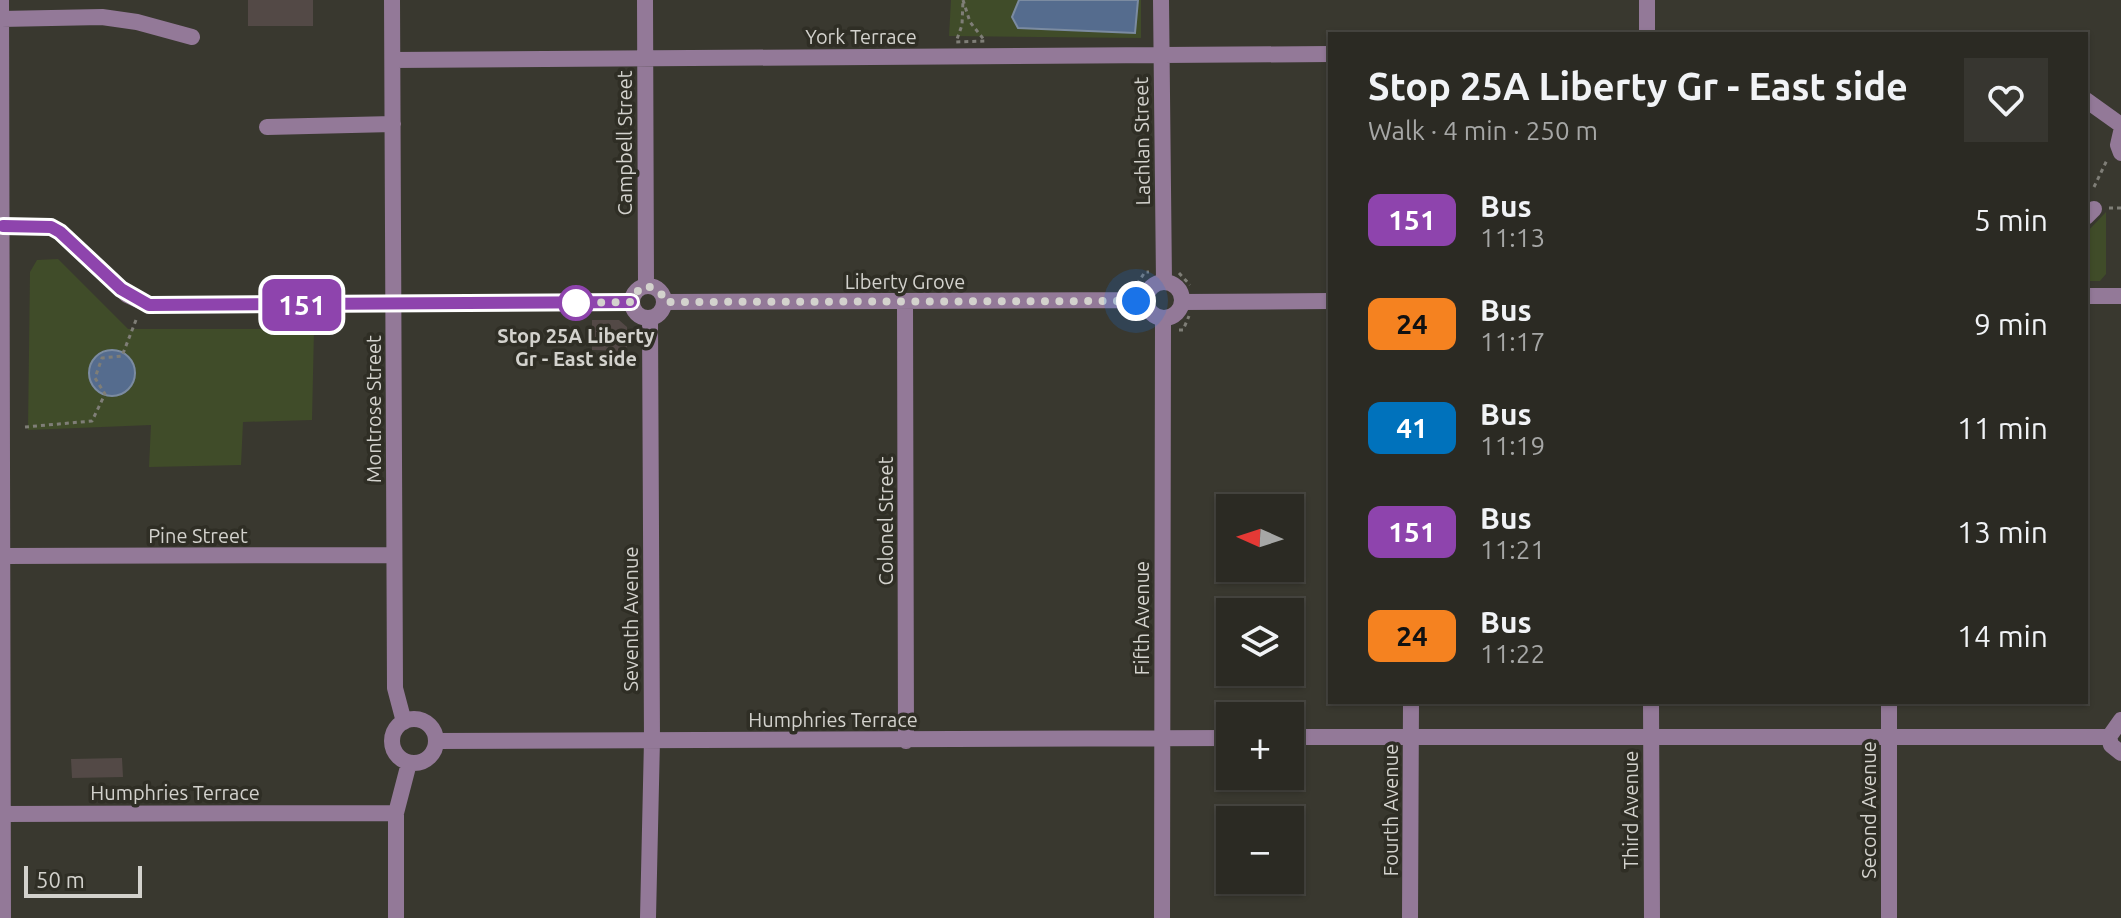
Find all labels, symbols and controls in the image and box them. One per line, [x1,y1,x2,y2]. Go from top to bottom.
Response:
street label: York Terrace [805,25,917,48]
button: heart [1964,58,2048,142]
text: Stop 25A Liberty Gr - East side [1368,65,1908,107]
street label: Campbell Street [613,70,636,216]
street label: Lachlan Street [1129,76,1154,206]
text: Walk · 4 min · 250 m [1368,116,1598,145]
text: Bus [1480,189,1532,223]
text: 5 min [1974,203,2048,237]
text: 151 [1388,204,1436,235]
text: 11:13 [1480,223,1545,252]
street label: Liberty Grove [845,270,965,293]
line badge: 151 [256,279,348,331]
your location [1116,281,1156,321]
marker: Stop 25A Liberty Gr - East side [559,286,593,320]
text: 151 [278,289,326,320]
text: Bus [1480,293,1532,327]
text: 9 min [1974,307,2048,341]
text: 24 [1396,308,1428,339]
place label: Stop 25A Liberty Gr - East side [497,324,655,370]
text: 11:17 [1480,327,1545,356]
street label: Montrose Street [362,335,385,483]
text: Bus [1480,397,1532,431]
text: 11 min [1957,411,2048,445]
text: 41 [1396,412,1428,443]
text: 11:19 [1480,431,1545,460]
street label: Colonel Street [874,456,897,586]
north arrow [1216,494,1304,582]
map controls [1216,494,1304,894]
text: Bus [1480,501,1532,535]
text: 13 min [1957,515,2048,549]
text: 151 [1388,516,1436,547]
street label: Pine Street [148,524,248,547]
text: 11:21 [1480,535,1545,564]
street label: Seventh Avenue [619,547,642,691]
street label: Fifth Avenue [1130,561,1153,675]
button: layers [1216,598,1304,686]
text: Bus [1480,605,1532,639]
text: 14 min [1957,619,2048,653]
text: 24 [1396,620,1428,651]
text: 11:22 [1480,639,1545,668]
button: + [1216,702,1304,790]
street label: Humphries Terrace [748,708,918,731]
street label: Second Avenue [1857,741,1880,879]
street label: Fourth Avenue [1379,744,1402,876]
street label: Third Avenue [1619,751,1642,869]
street label: Humphries Terrace [90,781,260,804]
button: − [1216,806,1304,894]
scale bar [24,862,142,898]
text: 50 m [36,867,85,892]

